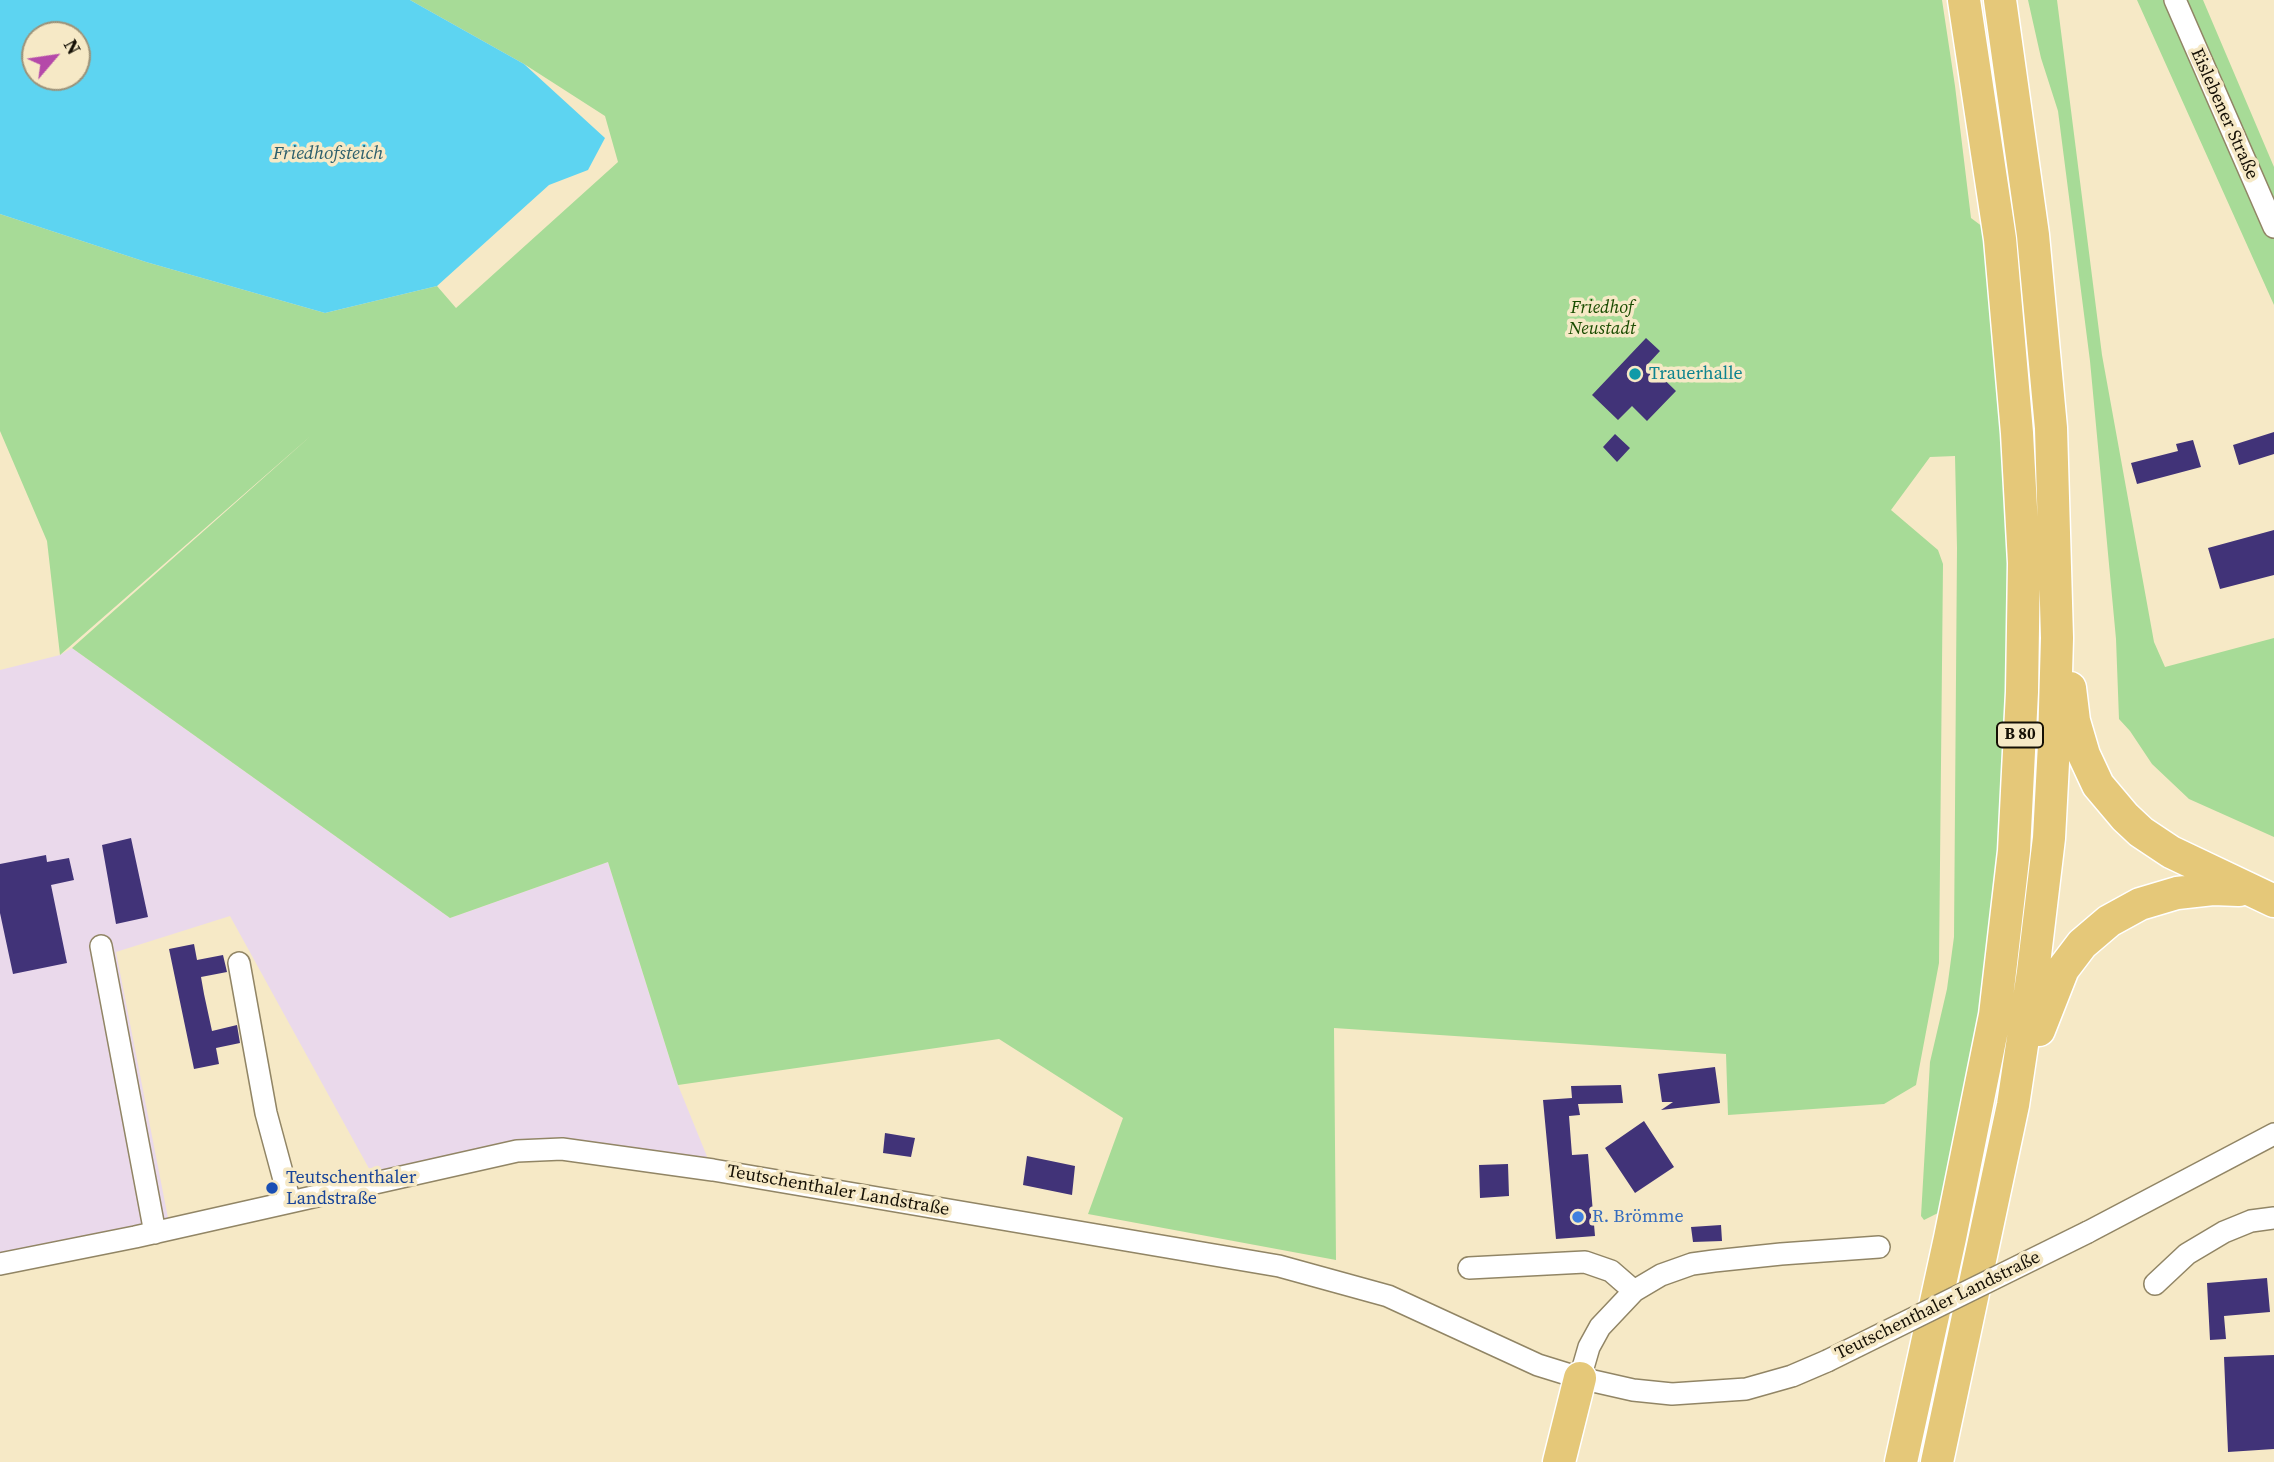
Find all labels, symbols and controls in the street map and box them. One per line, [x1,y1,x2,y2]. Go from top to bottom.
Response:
north arrow [21,21,91,91]
text: N [58,34,87,59]
street label: Eislebener Straße [2185,45,2263,183]
water label: Friedhofsteich [273,143,383,165]
park label: Friedhof Neustadt [1568,297,1636,340]
place label: Trauerhalle [1649,363,1743,385]
marker: Trauerhalle [1627,366,1643,382]
road number: B 80 [1997,722,2043,748]
street label: Teutschenthaler Landstraße [725,1161,951,1221]
place label: Teutschenthaler Landstraße [286,1167,416,1210]
marker: Teutschenthaler Landstraße [264,1180,280,1196]
place label: R. Brömme [1592,1206,1684,1228]
marker: R. Brömme [1570,1209,1586,1225]
street label: Teutschenthaler Landstraße [1832,1247,2044,1365]

